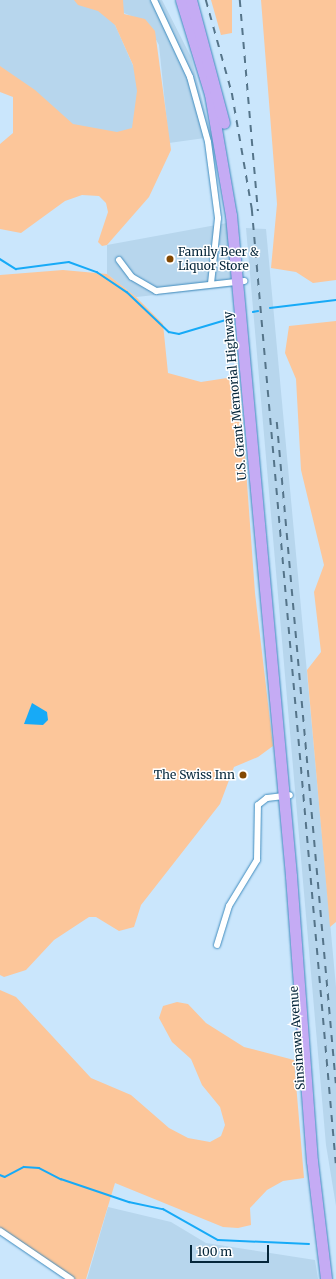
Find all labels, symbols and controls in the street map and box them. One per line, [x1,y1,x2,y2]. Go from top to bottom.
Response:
place label: Family Beer & Liquor Store [178,245,259,273]
marker: Family Beer & Liquor Store [165,254,175,264]
street label: U.S. Grant Memorial Highway [220,311,250,481]
place label: The Swiss Inn [154,768,235,782]
marker: The Swiss Inn [238,770,248,780]
street label: Sinsinawa Avenue [286,985,308,1091]
scale bar [192,1237,271,1263]
text: 100 m [197,1244,232,1259]

